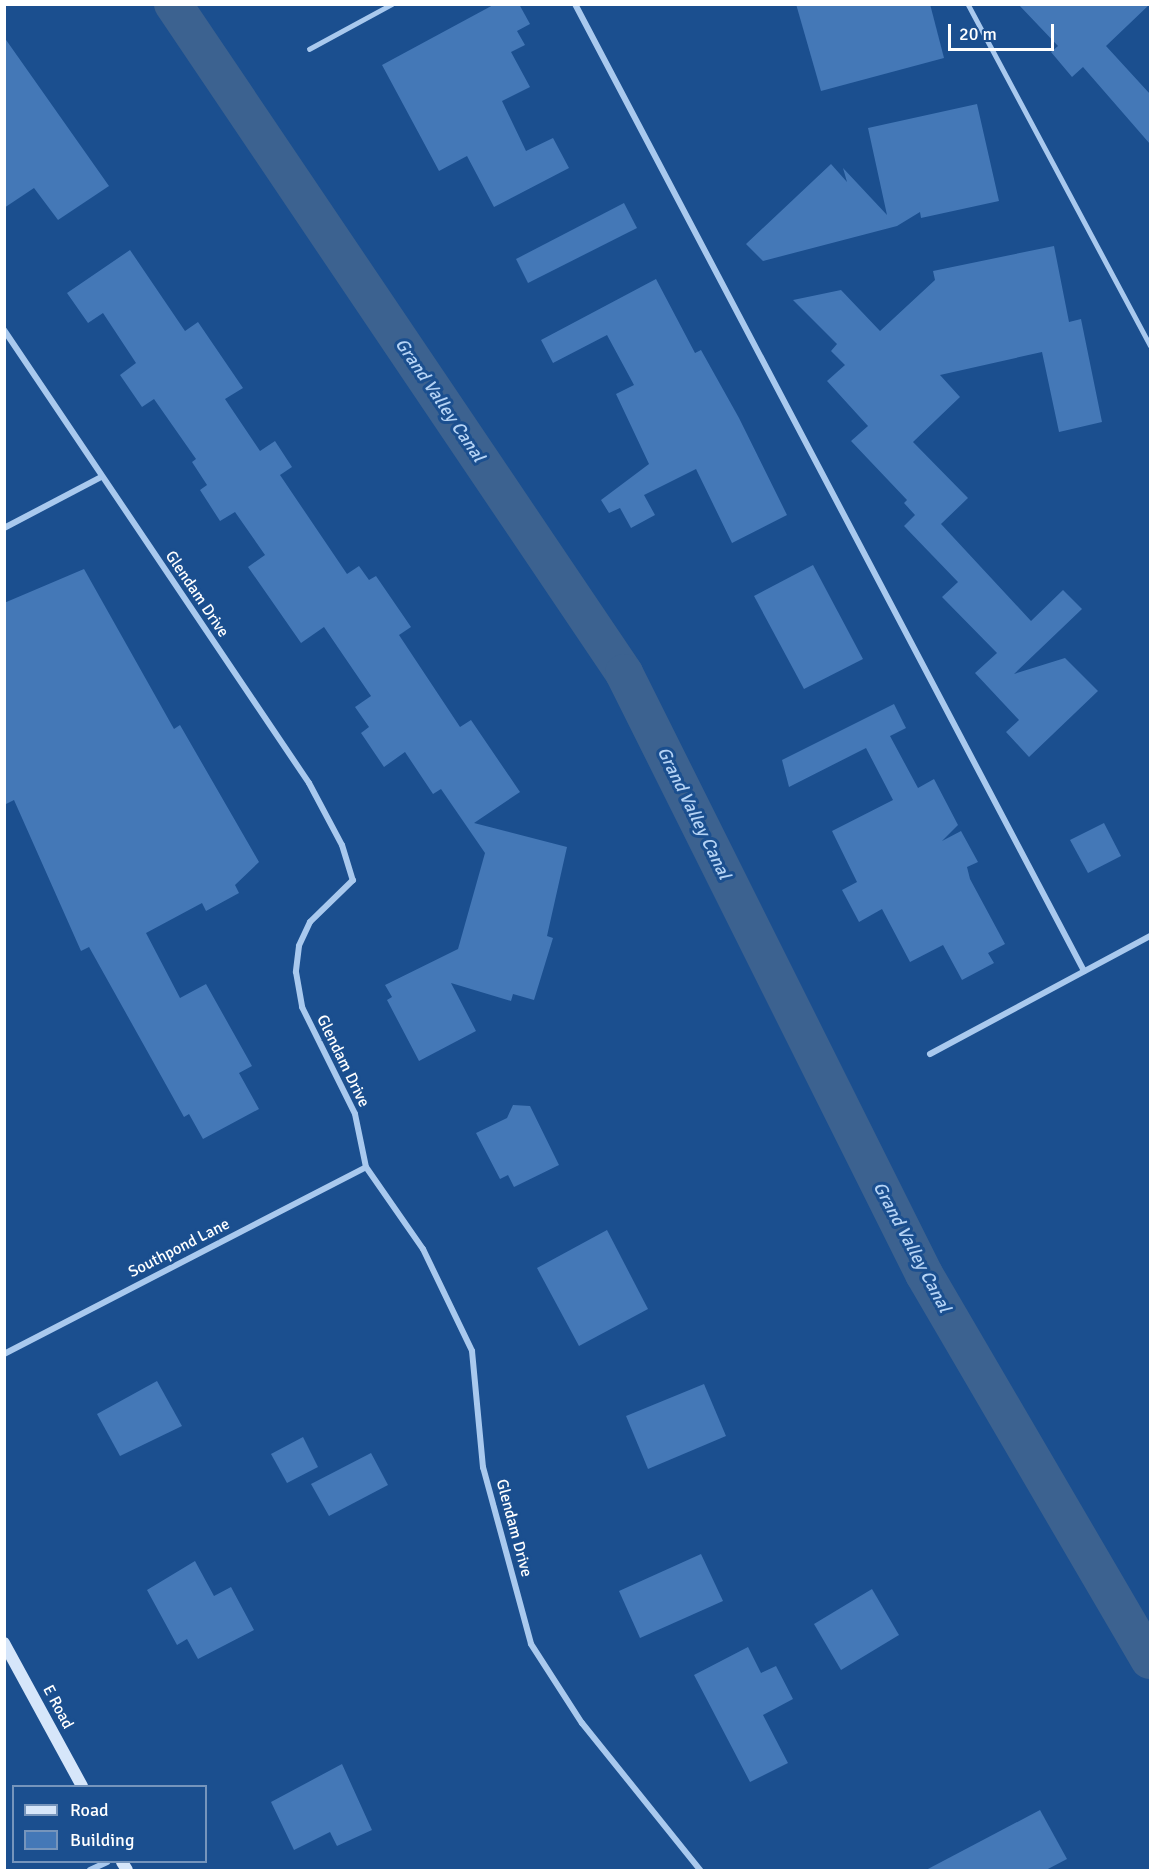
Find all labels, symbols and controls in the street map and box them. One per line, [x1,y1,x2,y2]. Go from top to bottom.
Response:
scale bar [951,12,1058,50]
text: 20 m [959,23,997,45]
water label: Grand Valley Canal [391,334,489,466]
street label: Glendam Drive [161,547,233,641]
water label: Grand Valley Canal [653,743,735,883]
street label: Glendam Drive [312,1012,374,1110]
water label: Grand Valley Canal [868,1178,956,1316]
street label: Southpond Lane [125,1214,233,1282]
street label: Glendam Drive [492,1477,536,1579]
street label: E Road [39,1682,77,1732]
legend [12,1785,207,1863]
text: Road [70,1799,109,1821]
text: Building [70,1829,134,1851]

